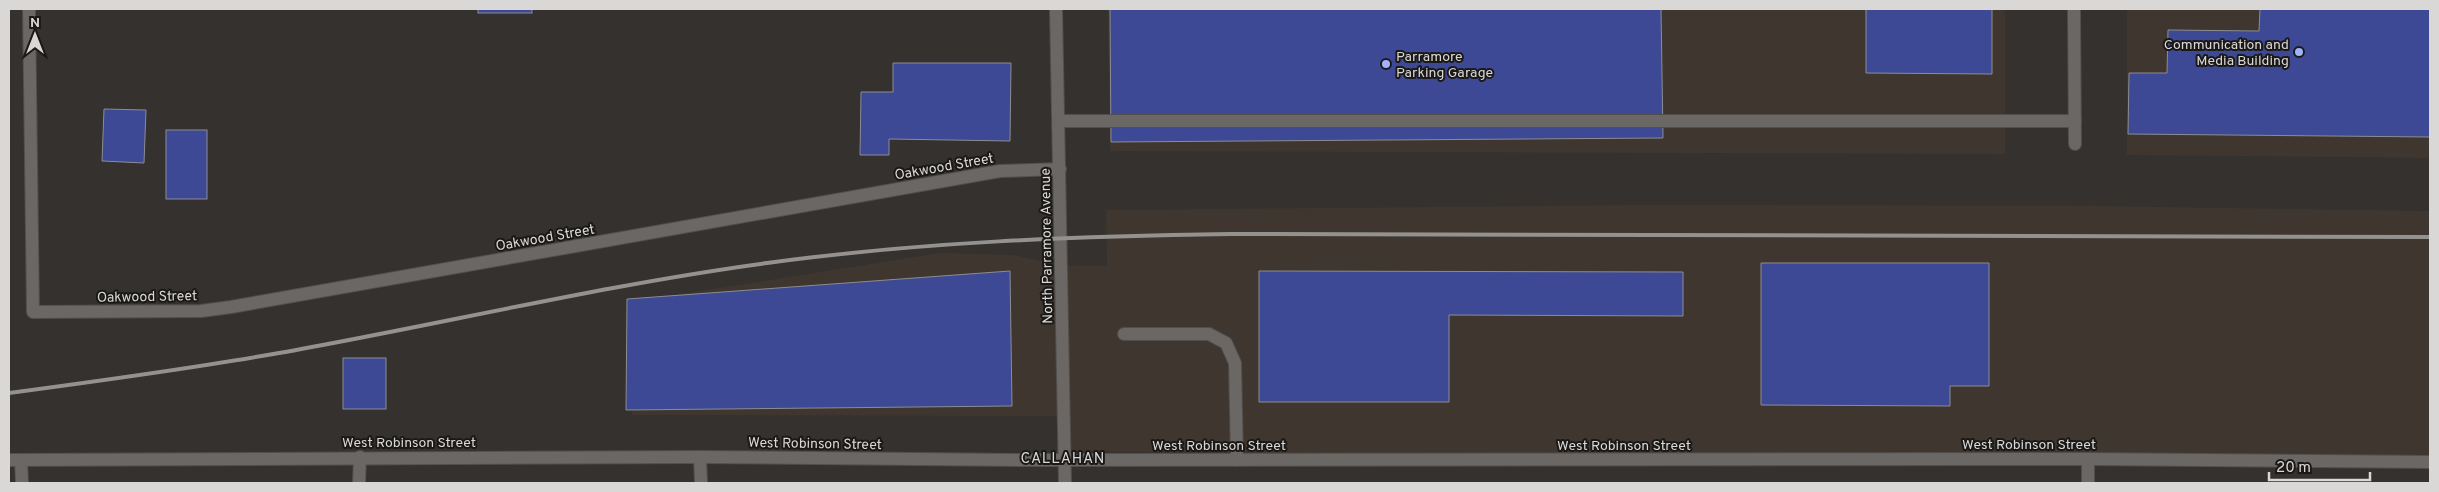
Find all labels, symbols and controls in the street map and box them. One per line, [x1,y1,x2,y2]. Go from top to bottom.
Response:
north arrow [10,10,60,60]
text: N [30,15,40,32]
place label: Communication and Media Building [2164,37,2289,70]
marker: Communication and Media Building [2293,46,2305,58]
place label: Parramore Parking Garage [1396,49,1493,82]
marker: Parramore Parking Garage [1380,58,1392,70]
street label: Oakwood Street [893,150,995,185]
street label: North Parramore Avenue [1038,168,1057,324]
street label: Oakwood Street [494,221,596,256]
street label: Oakwood Street [97,288,197,307]
street label: West Robinson Street [342,435,476,452]
street label: West Robinson Street [748,435,882,454]
street label: West Robinson Street [1962,437,2096,454]
street label: West Robinson Street [1152,438,1286,455]
street label: West Robinson Street [1557,438,1691,455]
district label: CALLAHAN [1021,450,1105,469]
scale bar [2269,450,2370,482]
text: 20 m [2276,459,2311,478]

